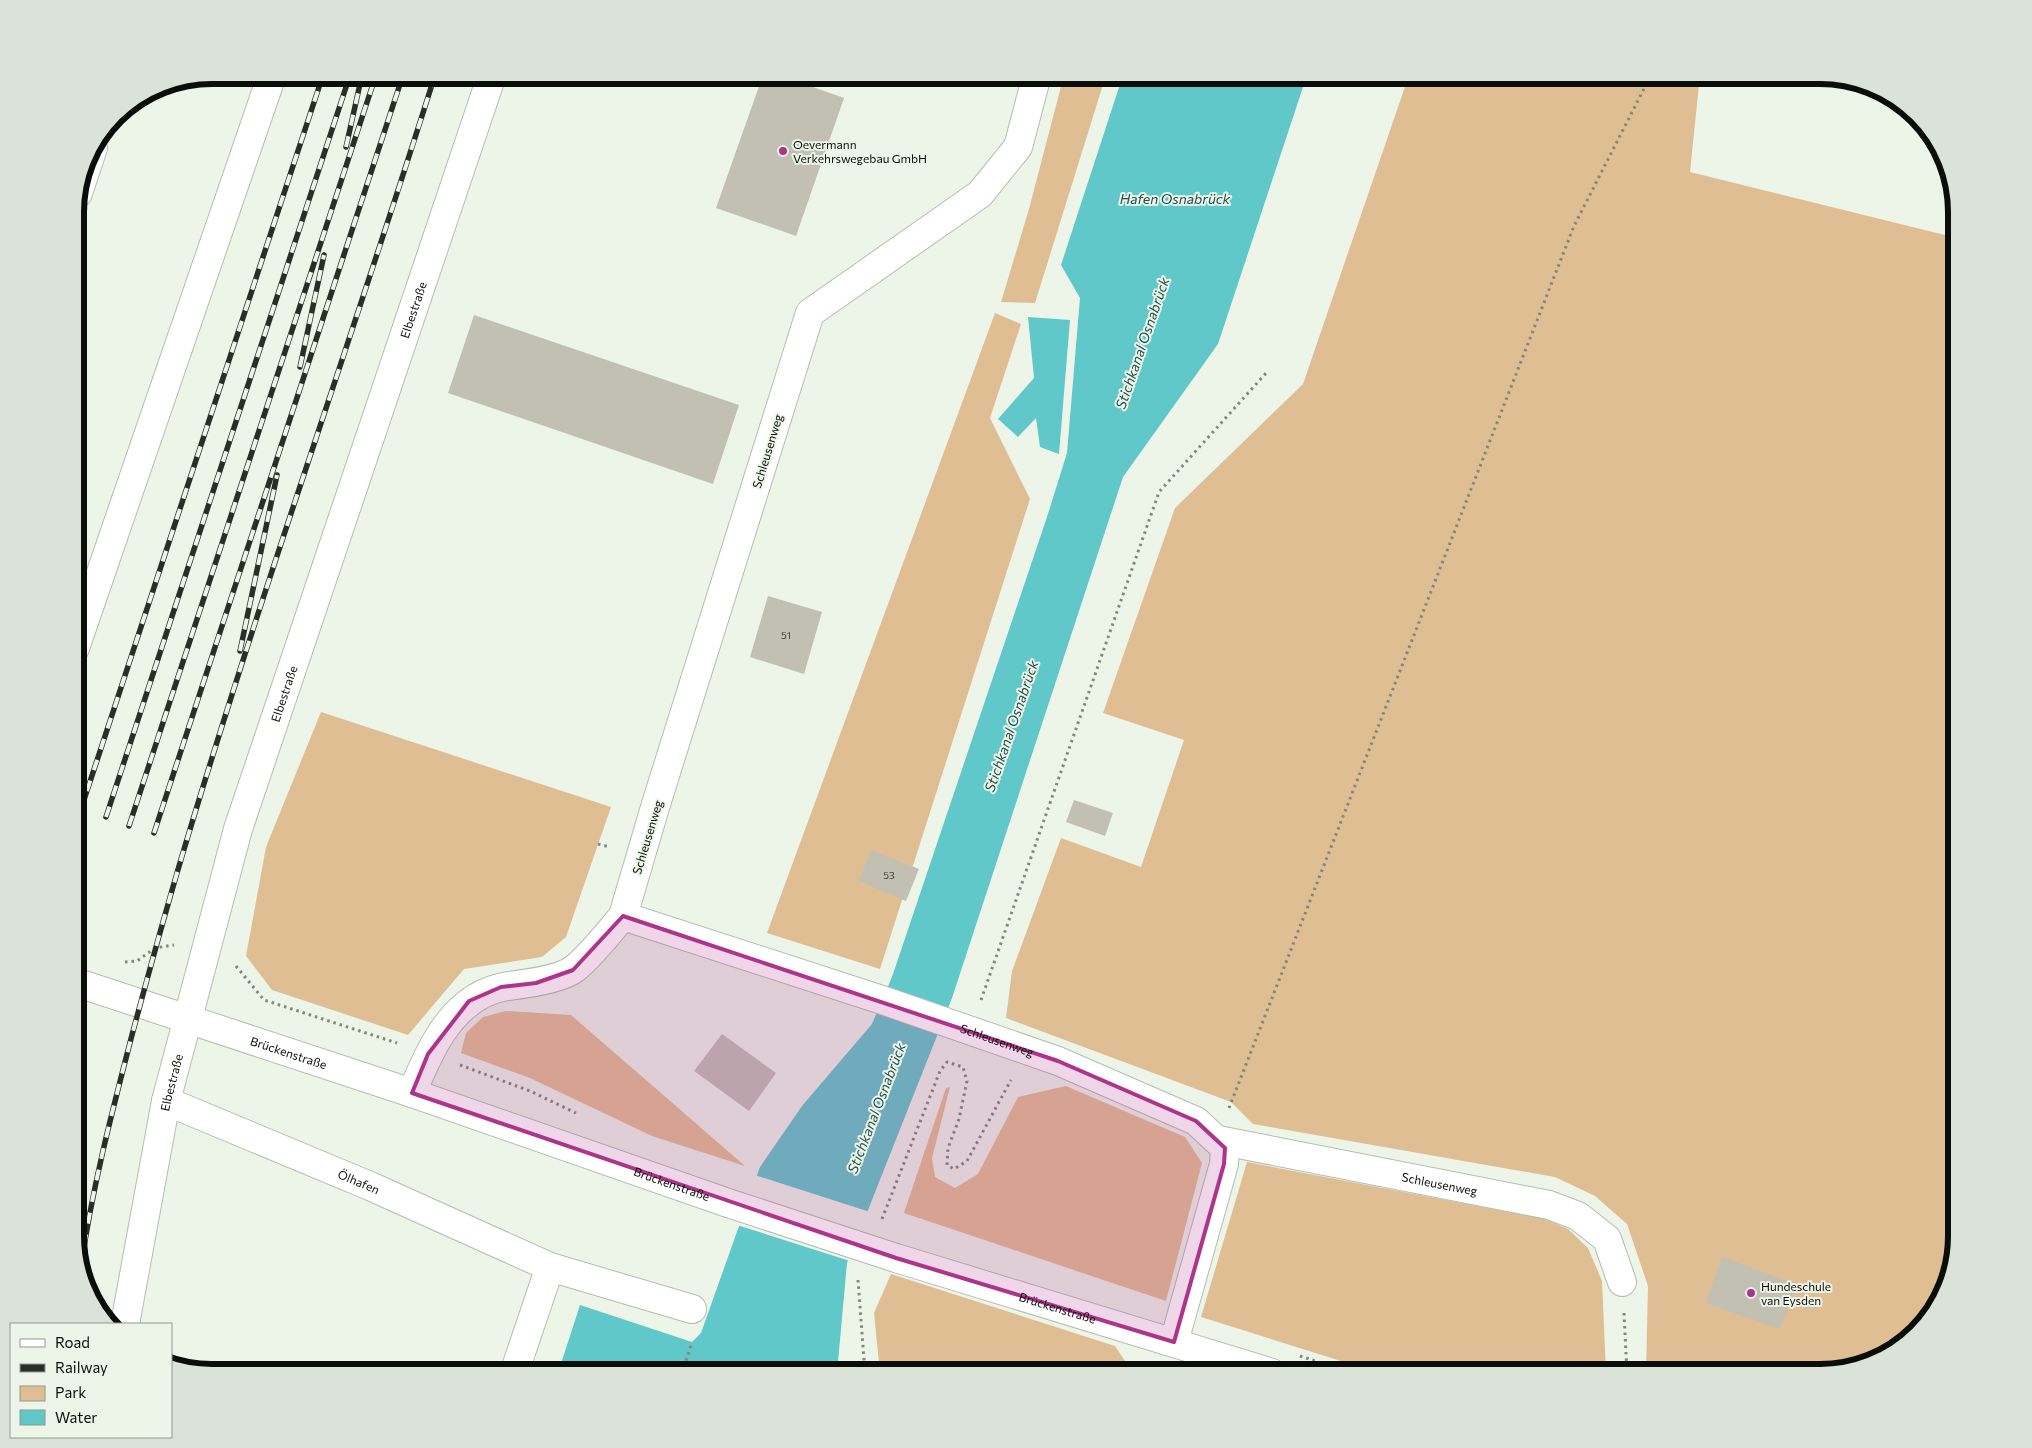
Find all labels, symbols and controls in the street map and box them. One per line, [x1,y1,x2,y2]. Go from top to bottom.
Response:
place label: Oevermann Verkehrswegebau GmbH [793,137,927,165]
marker: Oevermann Verkehrswegebau GmbH [777,145,789,157]
water label: Hafen Osnabrück [1120,190,1231,207]
water label: Stichkanal Osnabrück [1111,275,1173,411]
street label: Elbestraße [397,280,429,340]
street label: Schleusenweg [749,412,785,490]
house number: 51 [781,629,791,641]
water label: Stichkanal Osnabrück [980,658,1042,794]
street label: Elbestraße [268,664,300,724]
street label: Schleusenweg [629,798,665,876]
house number: 53 [883,869,895,881]
street label: Schleusenweg [959,1021,1036,1059]
street label: Brückenstraße [249,1033,329,1071]
water label: Stichkanal Osnabrück [843,1040,909,1176]
street label: Elbestraße [157,1052,185,1112]
street label: Brückenstraße [632,1164,712,1203]
street label: Ölhafen [336,1167,382,1196]
street label: Schleusenweg [1401,1169,1479,1198]
place label: Hundeschule van Eysden [1761,1279,1831,1307]
marker: Hundeschule van Eysden [1745,1287,1757,1299]
street label: Brückenstraße [1017,1289,1098,1326]
legend [10,1323,172,1438]
text: Road [55,1333,90,1351]
text: Railway [55,1358,108,1376]
text: Park [55,1383,86,1401]
text: Water [55,1408,97,1426]

